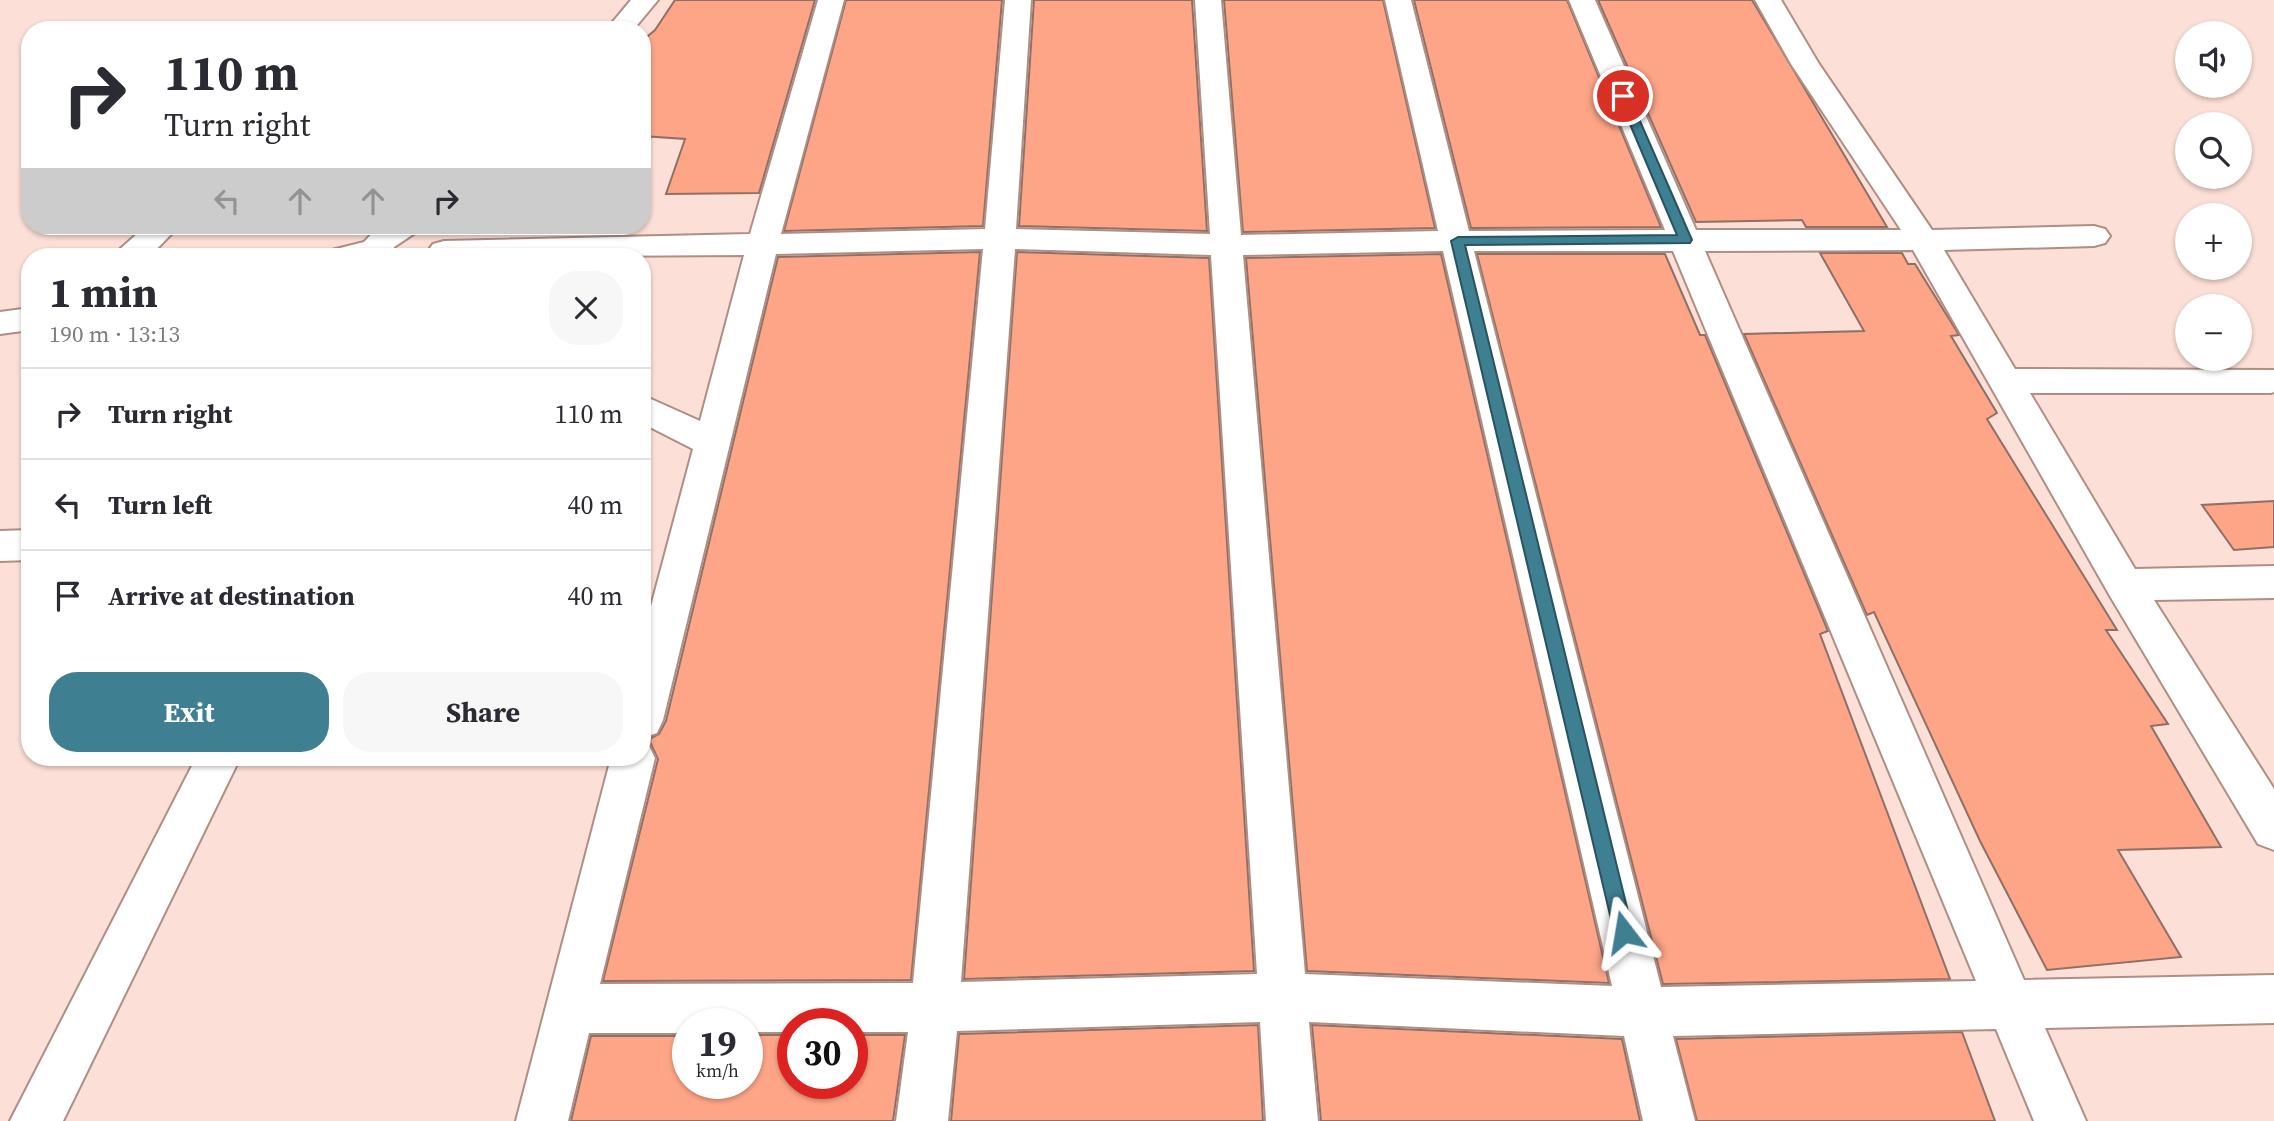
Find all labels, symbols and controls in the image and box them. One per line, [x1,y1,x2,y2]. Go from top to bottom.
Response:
map controls [2175,21,2252,371]
button: sound [2175,21,2252,98]
text: 110 m [164,39,299,106]
icon: right [49,49,140,140]
pin [1593,66,1653,126]
icon: arrive [1604,77,1642,115]
text: Turn right [164,103,310,147]
button: search [2175,112,2252,189]
icon: left [208,182,246,220]
icon: ahead [281,182,319,220]
icon: ahead [354,182,392,220]
icon: right [427,182,465,220]
button: + [2175,203,2252,280]
text: 1 min [49,263,158,321]
button: close [549,271,623,345]
button: − [2175,294,2252,371]
text: 190 m · 13:13 [49,318,180,350]
icon: right [49,395,87,433]
text: Turn right [108,396,232,432]
text: 110 m [555,396,623,432]
icon: left [49,486,87,524]
text: Turn left [108,487,212,523]
text: 40 m [568,487,623,523]
icon: arrive [49,577,87,615]
text: Arrive at destination [108,578,355,614]
text: 40 m [568,578,623,614]
button: Exit [49,672,329,752]
button: Share [343,672,623,752]
position arrow [1587,895,1661,969]
speed limit sign: 30 [777,1008,868,1099]
text: 19 [699,1020,736,1068]
text: km/h [696,1058,739,1083]

